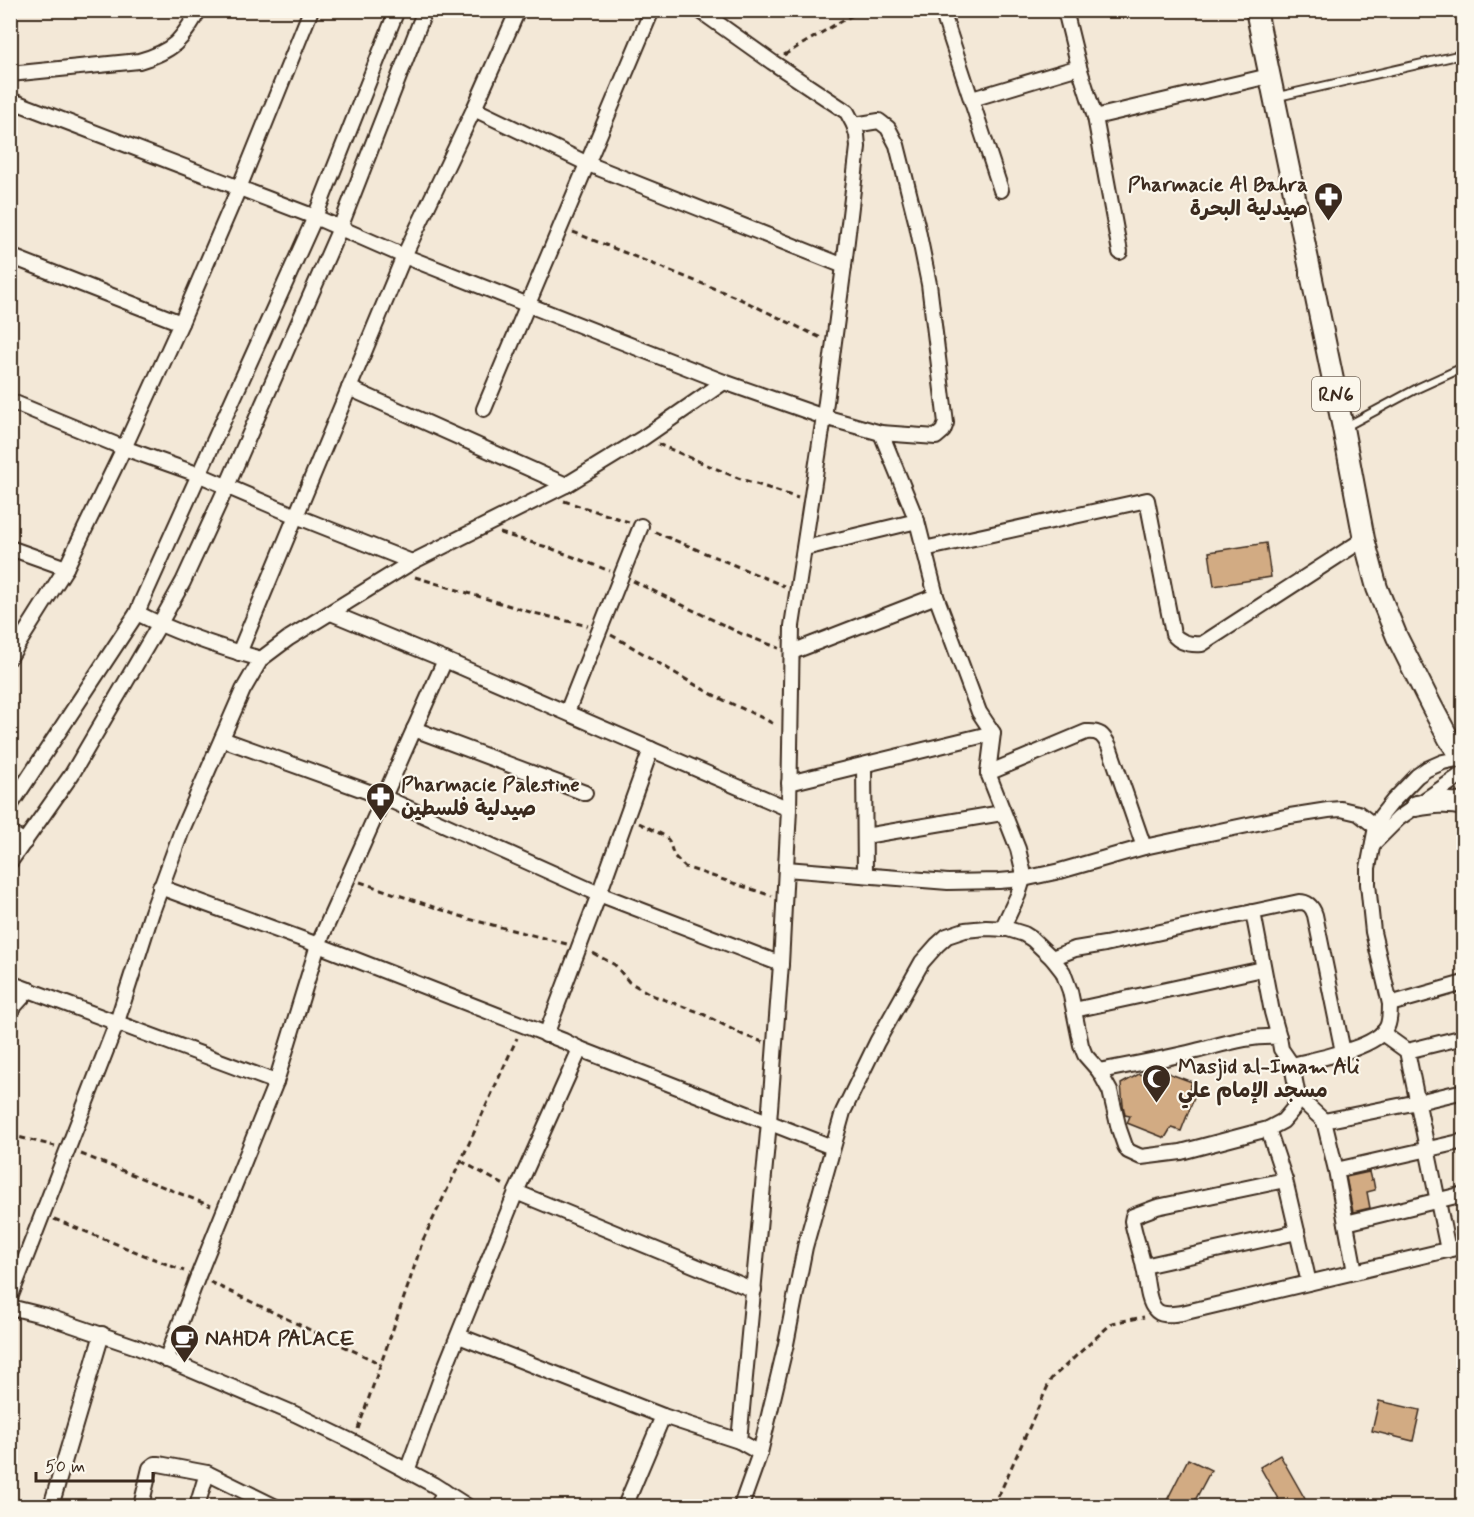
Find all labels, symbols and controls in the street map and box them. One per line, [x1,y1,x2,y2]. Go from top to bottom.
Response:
place label: Pharmacie Al Bahra صيدلية البحرة [1128,171,1308,223]
pharmacy icon: Pharmacie Al Bahra صيدلية البحرة [1313,180,1345,222]
road number: RN6 [1312,377,1360,411]
place label: Pharmacie Palestine صيدلية فلسطين [401,771,580,823]
pharmacy icon: Pharmacie Palestine صيدلية فلسطين [364,780,396,822]
place label: Masjid al-Imam Ali مسجد الإمام علي [1178,1053,1359,1109]
mosque icon: Masjid al-Imam Ali مسجد الإمام علي [1141,1062,1173,1104]
cafe icon: NAHDA PALACE [168,1322,200,1364]
place label: NAHDA PALACE [205,1325,355,1353]
scale bar [36,1445,153,1483]
text: 50 m [45,1455,85,1479]

